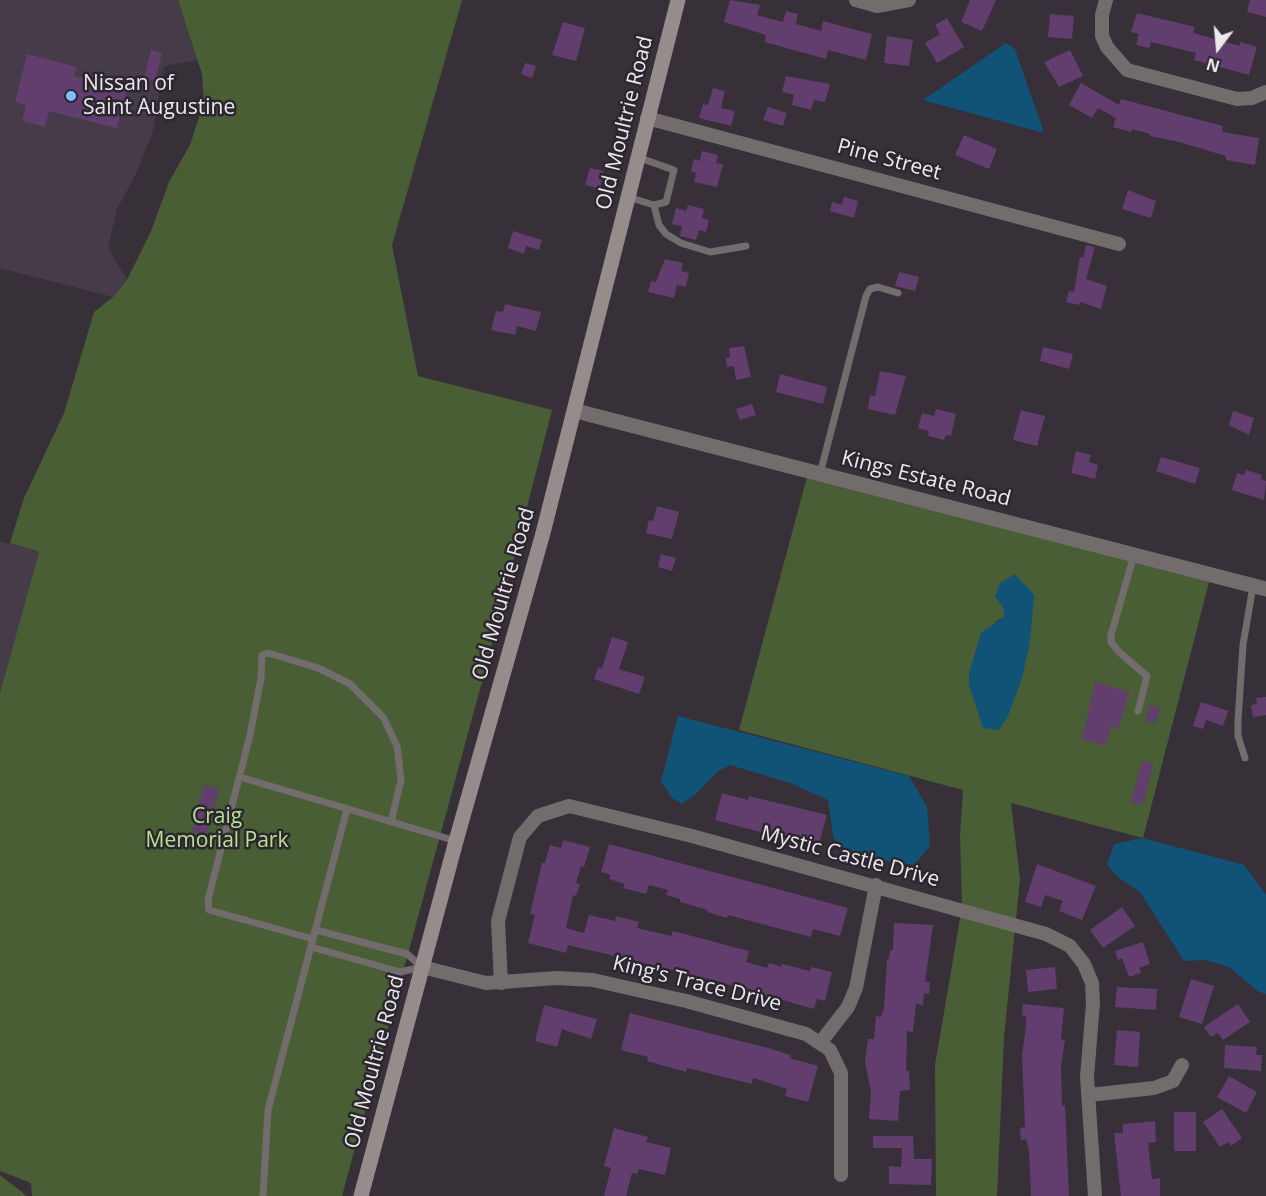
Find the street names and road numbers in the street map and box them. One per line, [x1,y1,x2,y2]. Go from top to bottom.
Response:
street label: Old Moultrie Road [591,33,659,213]
street label: Pine Street [834,134,944,186]
street label: Kings Estate Road [839,446,1013,512]
street label: Old Moultrie Road [467,505,541,683]
street label: Mystic Castle Drive [758,821,942,893]
street label: King's Trace Drive [610,951,784,1017]
street label: Old Moultrie Road [340,973,410,1151]

